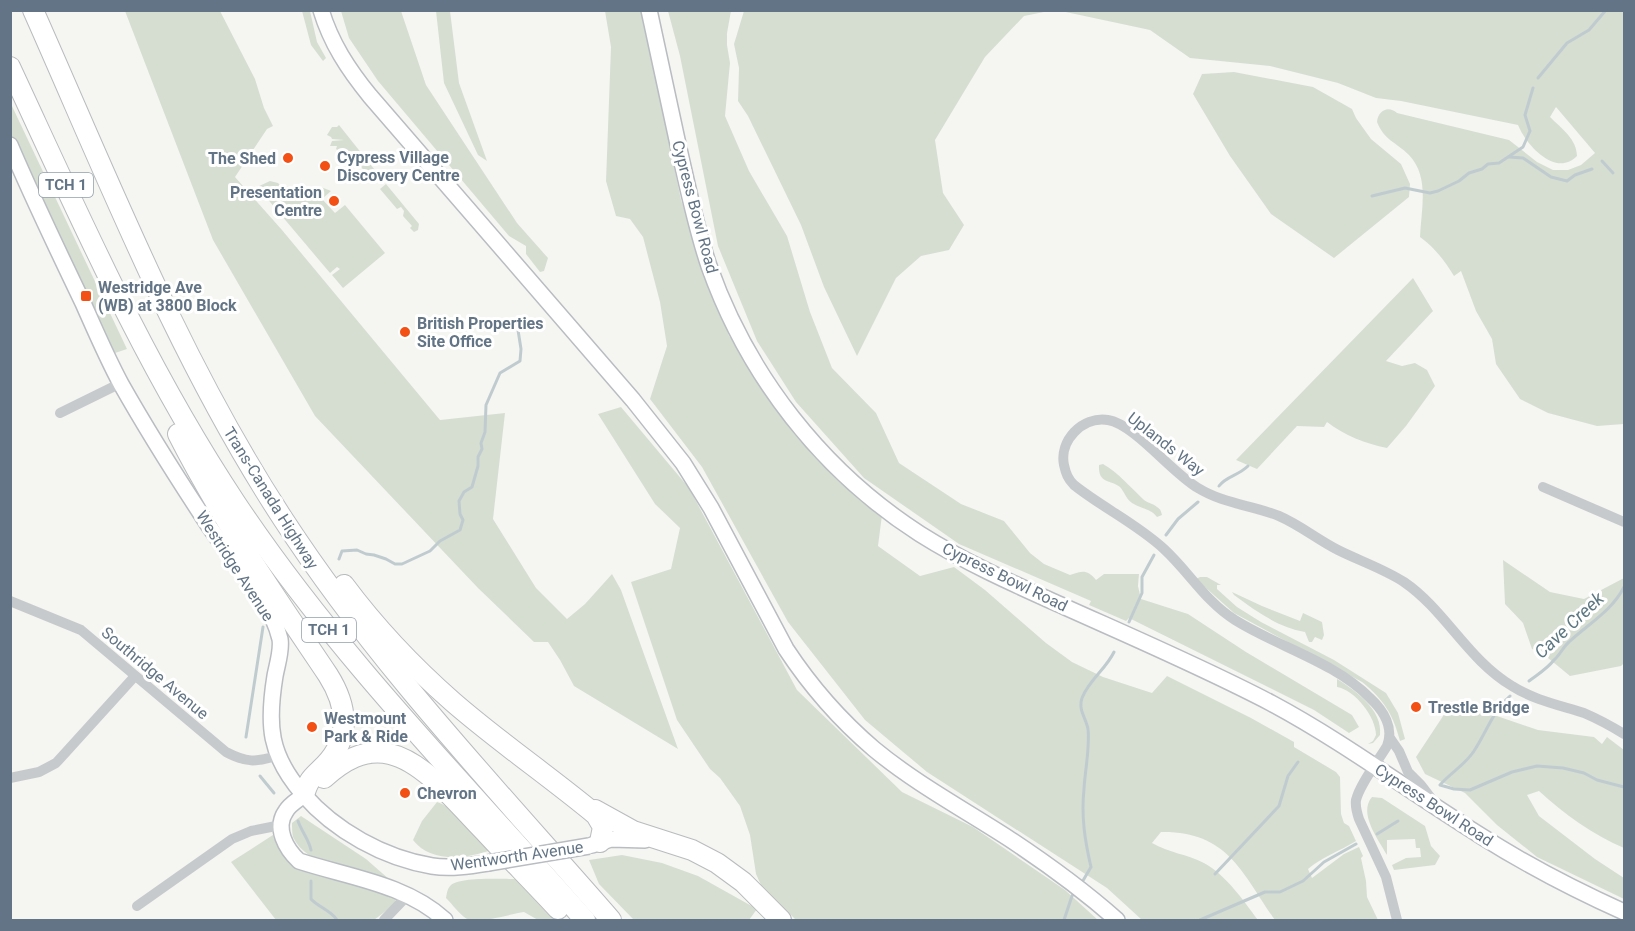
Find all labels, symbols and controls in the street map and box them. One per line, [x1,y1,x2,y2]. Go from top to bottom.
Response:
street label: Cypress Bowl Road [668,138,722,276]
place label: Cypress Village Discovery Centre [337,148,460,185]
place label: The Shed [208,149,276,168]
marker: The Shed [281,151,295,165]
marker: Cypress Village Discovery Centre [318,159,332,173]
road number: TCH 1 [39,173,93,197]
place label: Presentation Centre [230,183,322,220]
marker: Presentation Centre [327,194,341,208]
place label: Westridge Ave (WB) at 3800 Block [98,278,237,315]
marker: Westridge Ave (WB) at 3800 Block [79,289,93,303]
place label: British Properties Site Office [417,314,543,351]
marker: British Properties Site Office [398,325,412,339]
street label: Uplands Way [1124,408,1208,480]
street label: Trans-Canada Highway [220,423,323,573]
street label: Westridge Avenue [192,507,278,625]
street label: Cypress Bowl Road [939,538,1071,616]
water label: Cave Creek [1530,587,1609,662]
road number: TCH 1 [302,618,356,642]
street label: Southridge Avenue [98,623,212,723]
place label: Trestle Bridge [1428,698,1530,717]
marker: Trestle Bridge [1409,700,1423,714]
place label: Westmount Park & Ride [324,709,408,746]
marker: Westmount Park & Ride [305,720,319,734]
street label: Cypress Bowl Road [1371,760,1497,850]
place label: Chevron [417,784,477,803]
marker: Chevron [398,786,412,800]
street label: Wentworth Avenue [449,837,585,875]

